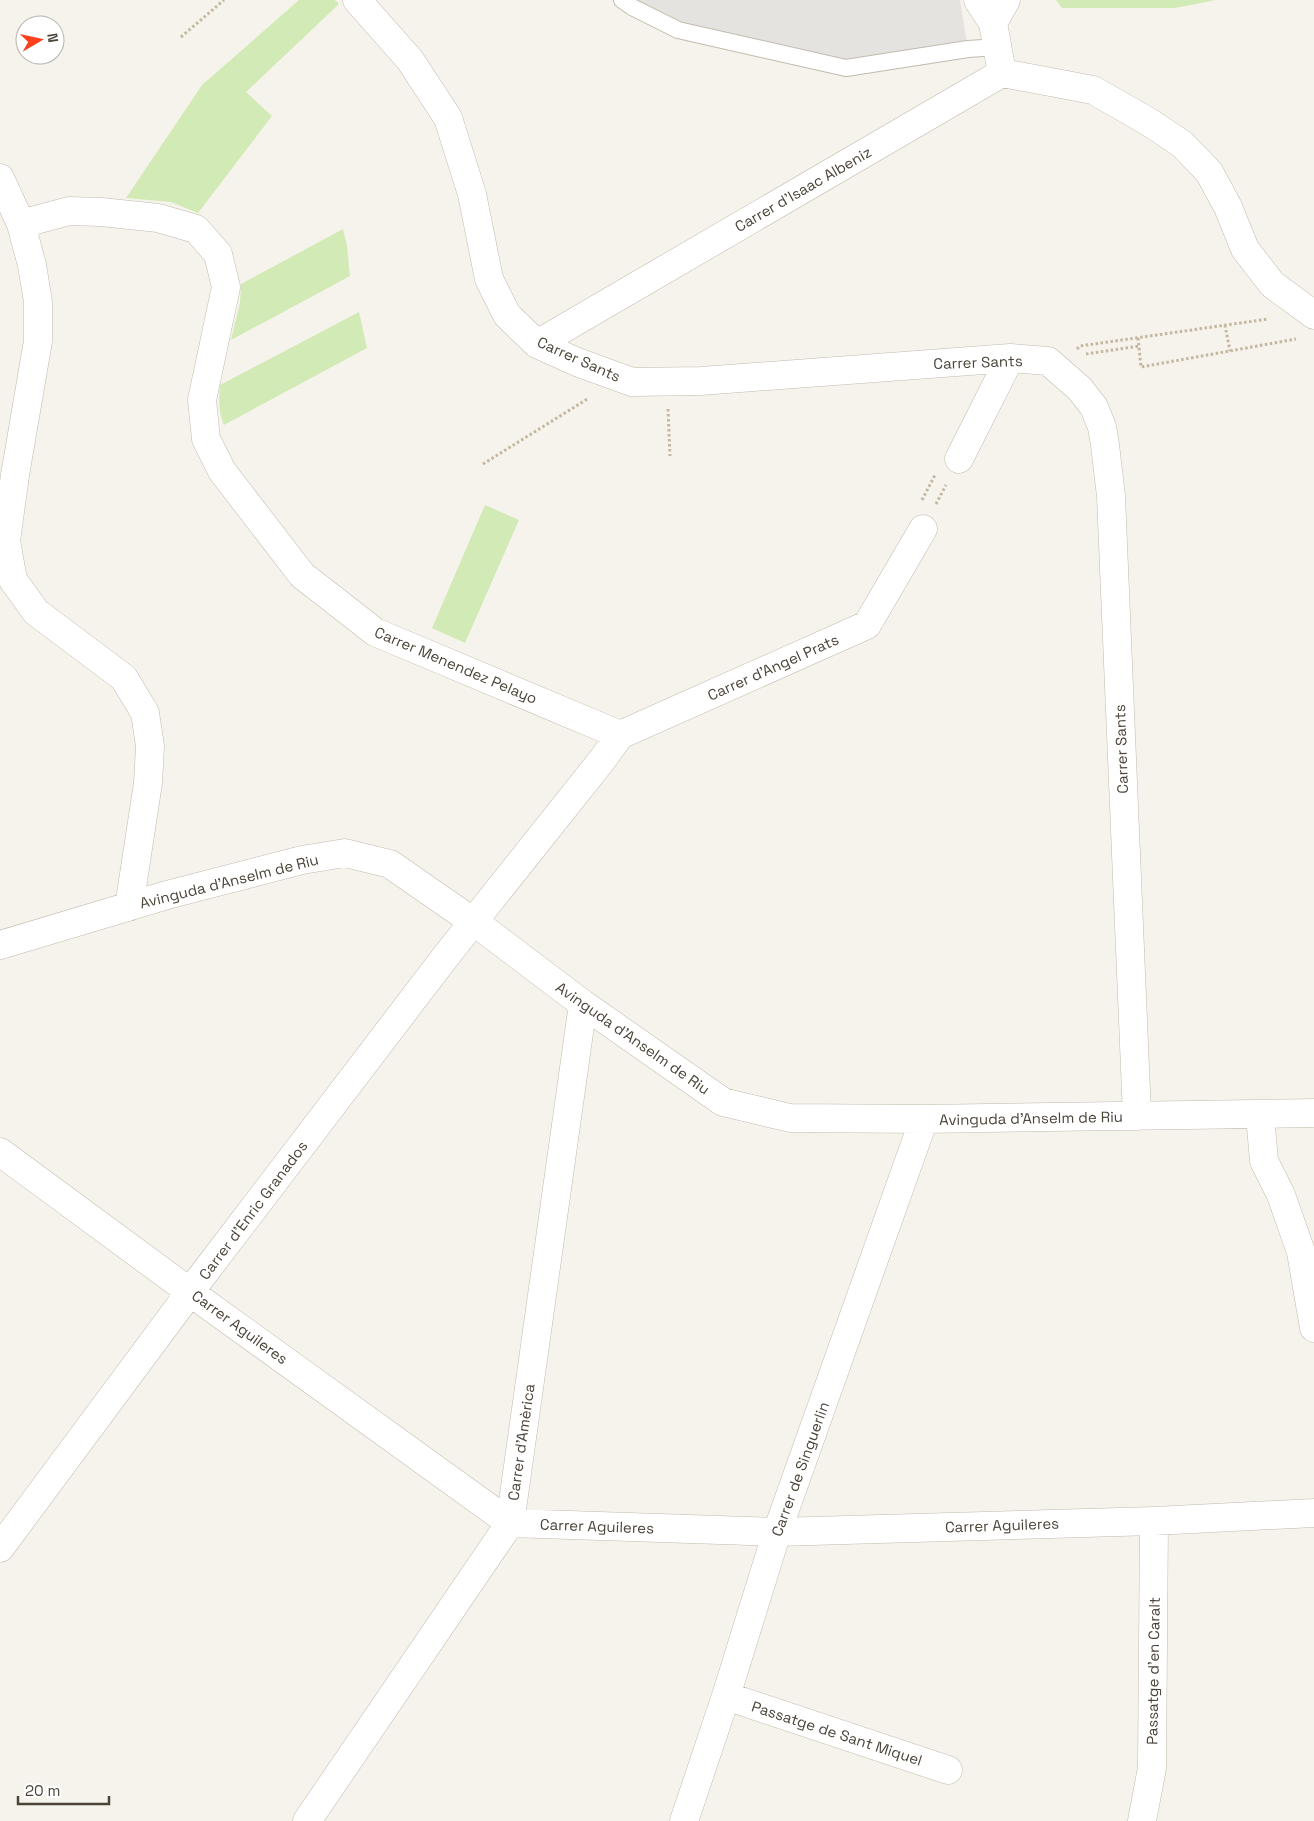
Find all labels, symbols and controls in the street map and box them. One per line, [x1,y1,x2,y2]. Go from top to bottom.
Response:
north arrow [15,15,65,65]
text: N [43,32,62,44]
street label: Carrer d'Isaac Albeniz [731,142,875,236]
street label: Carrer Sants [534,332,624,386]
street label: Carrer Sants [933,351,1023,373]
street label: Carrer Menendez Pelayo [372,622,540,708]
street label: Carrer d'Angel Prats [704,629,842,705]
street label: Carrer Sants [1110,704,1132,794]
street label: Avinguda d'Anselm de Riu [138,850,320,912]
street label: Avinguda d'Anselm de Riu [552,978,714,1098]
street label: Avinguda d'Anselm de Riu [939,1107,1123,1129]
street label: Carrer d'Enric Granados [194,1137,312,1283]
street label: Carrer Aguileres [188,1286,292,1368]
street label: Carrer d'Amèrica [503,1382,539,1502]
street label: Carrer de Singuerlin [767,1399,833,1539]
street label: Carrer Aguileres [945,1514,1059,1536]
street label: Carrer Aguileres [540,1515,654,1537]
street label: Passatge d'en Caralt [1142,1597,1164,1745]
street label: Passatge de Sant Miquel [749,1696,925,1770]
scale bar [18,1774,109,1806]
text: 20 m [25,1781,60,1800]

